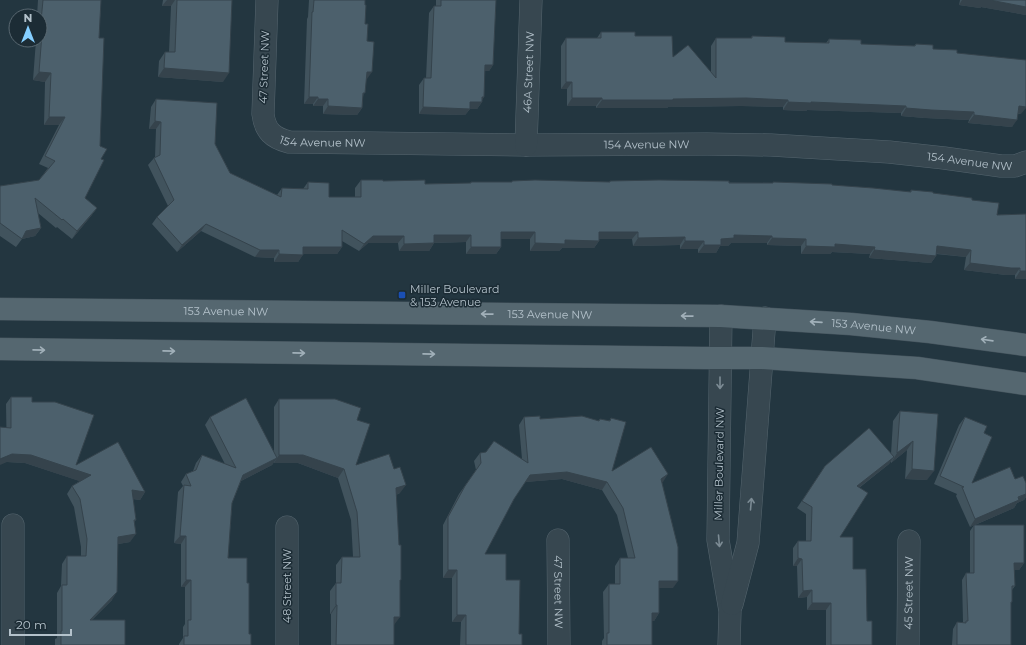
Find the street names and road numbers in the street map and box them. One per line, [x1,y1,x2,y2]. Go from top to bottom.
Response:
street label: 47 Street NW [256,30,272,104]
street label: 46A Street NW [520,31,537,113]
street label: 154 Avenue NW [277,133,366,150]
street label: 154 Avenue NW [604,137,690,152]
street label: 154 Avenue NW [926,149,1012,173]
street label: 153 Avenue NW [184,304,268,319]
street label: 153 Avenue NW [508,307,592,322]
street label: 153 Avenue NW [831,316,916,338]
street label: Miller Boulevard NW [711,407,727,521]
street label: 48 Street NW [280,549,294,623]
street label: 47 Street NW [551,555,566,629]
street label: 45 Street NW [901,556,916,630]

